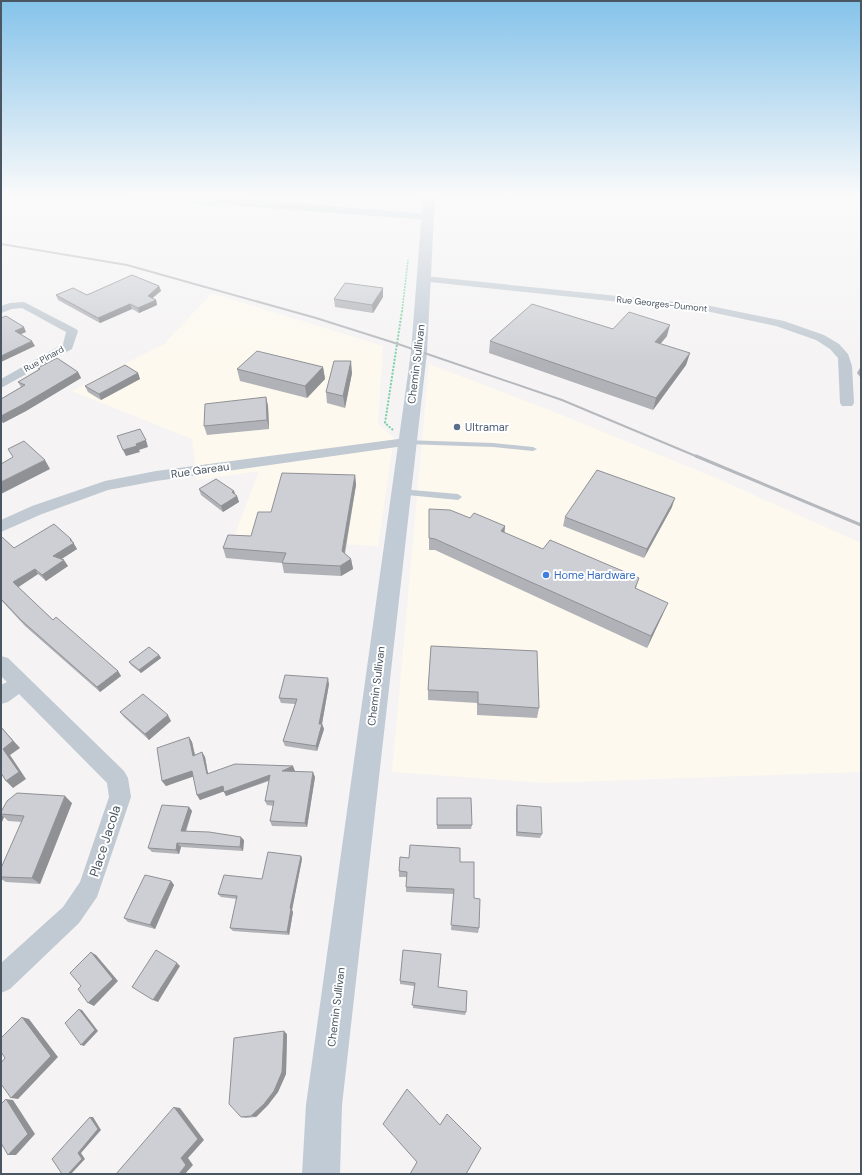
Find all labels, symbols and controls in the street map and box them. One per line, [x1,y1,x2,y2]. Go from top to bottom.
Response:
street label: Rue Georges-Dumont [616,293,708,315]
street label: Chemin Sullivan [404,323,428,405]
street label: Rue Pinard [22,343,67,375]
place label: Ultramar [465,420,509,434]
marker: Ultramar [452,422,462,432]
street label: Rue Gareau [170,459,230,481]
place label: Home Hardware [554,568,636,582]
marker: Home Hardware [541,570,551,580]
street label: Chemin Sullivan [364,645,388,727]
street label: Place Jacola [85,803,125,879]
street label: Chemin Sullivan [324,966,348,1048]

